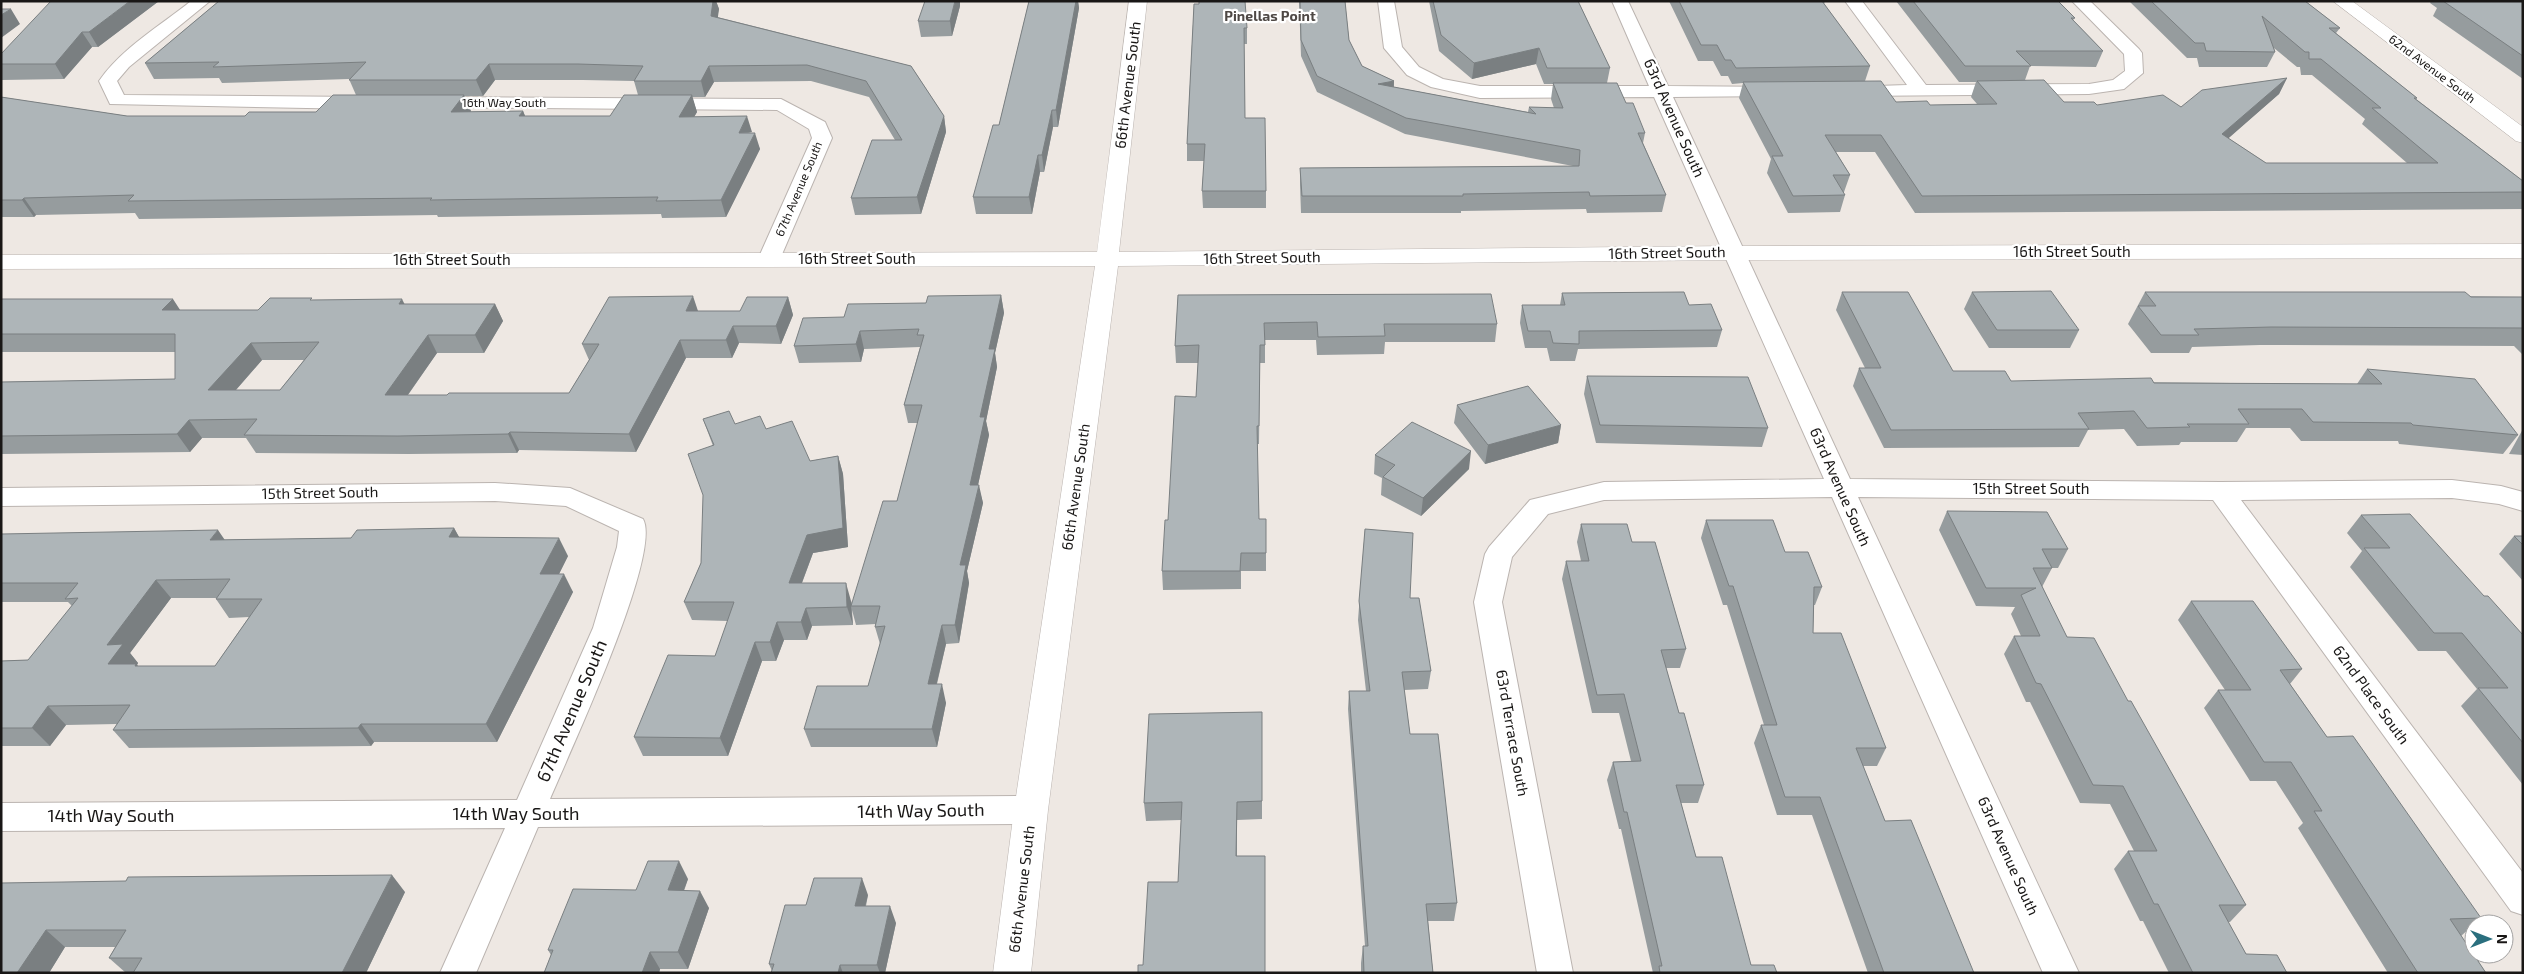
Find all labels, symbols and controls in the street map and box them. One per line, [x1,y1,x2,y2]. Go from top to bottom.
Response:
district label: Pinellas Point [1224,7,1316,24]
street label: 66th Avenue South [1110,20,1144,150]
street label: 62nd Avenue South [2387,31,2479,105]
street label: 63rd Avenue South [1641,56,1709,180]
street label: 16th Way South [462,95,546,109]
street label: 67th Avenue South [772,139,824,238]
street label: 16th Street South [1608,242,1726,262]
street label: 16th Street South [2013,242,2131,260]
street label: 16th Street South [1203,247,1321,267]
street label: 16th Street South [798,249,916,267]
street label: 16th Street South [393,250,511,268]
street label: 66th Avenue South [1057,422,1093,552]
street label: 63rd Avenue South [1807,425,1875,549]
street label: 15th Street South [1973,479,2089,497]
street label: 15th Street South [261,482,378,502]
street label: 67th Avenue South [531,636,611,785]
street label: 62nd Place South [2330,641,2414,747]
street label: 63rd Terrace South [1493,668,1533,798]
street label: 63rd Avenue South [1975,794,2043,918]
street label: 14th Way South [857,798,985,822]
street label: 14th Way South [452,802,580,824]
street label: 14th Way South [47,804,175,826]
street label: 66th Avenue South [1004,824,1038,954]
north arrow [2464,914,2514,964]
text: N [2494,934,2511,944]

